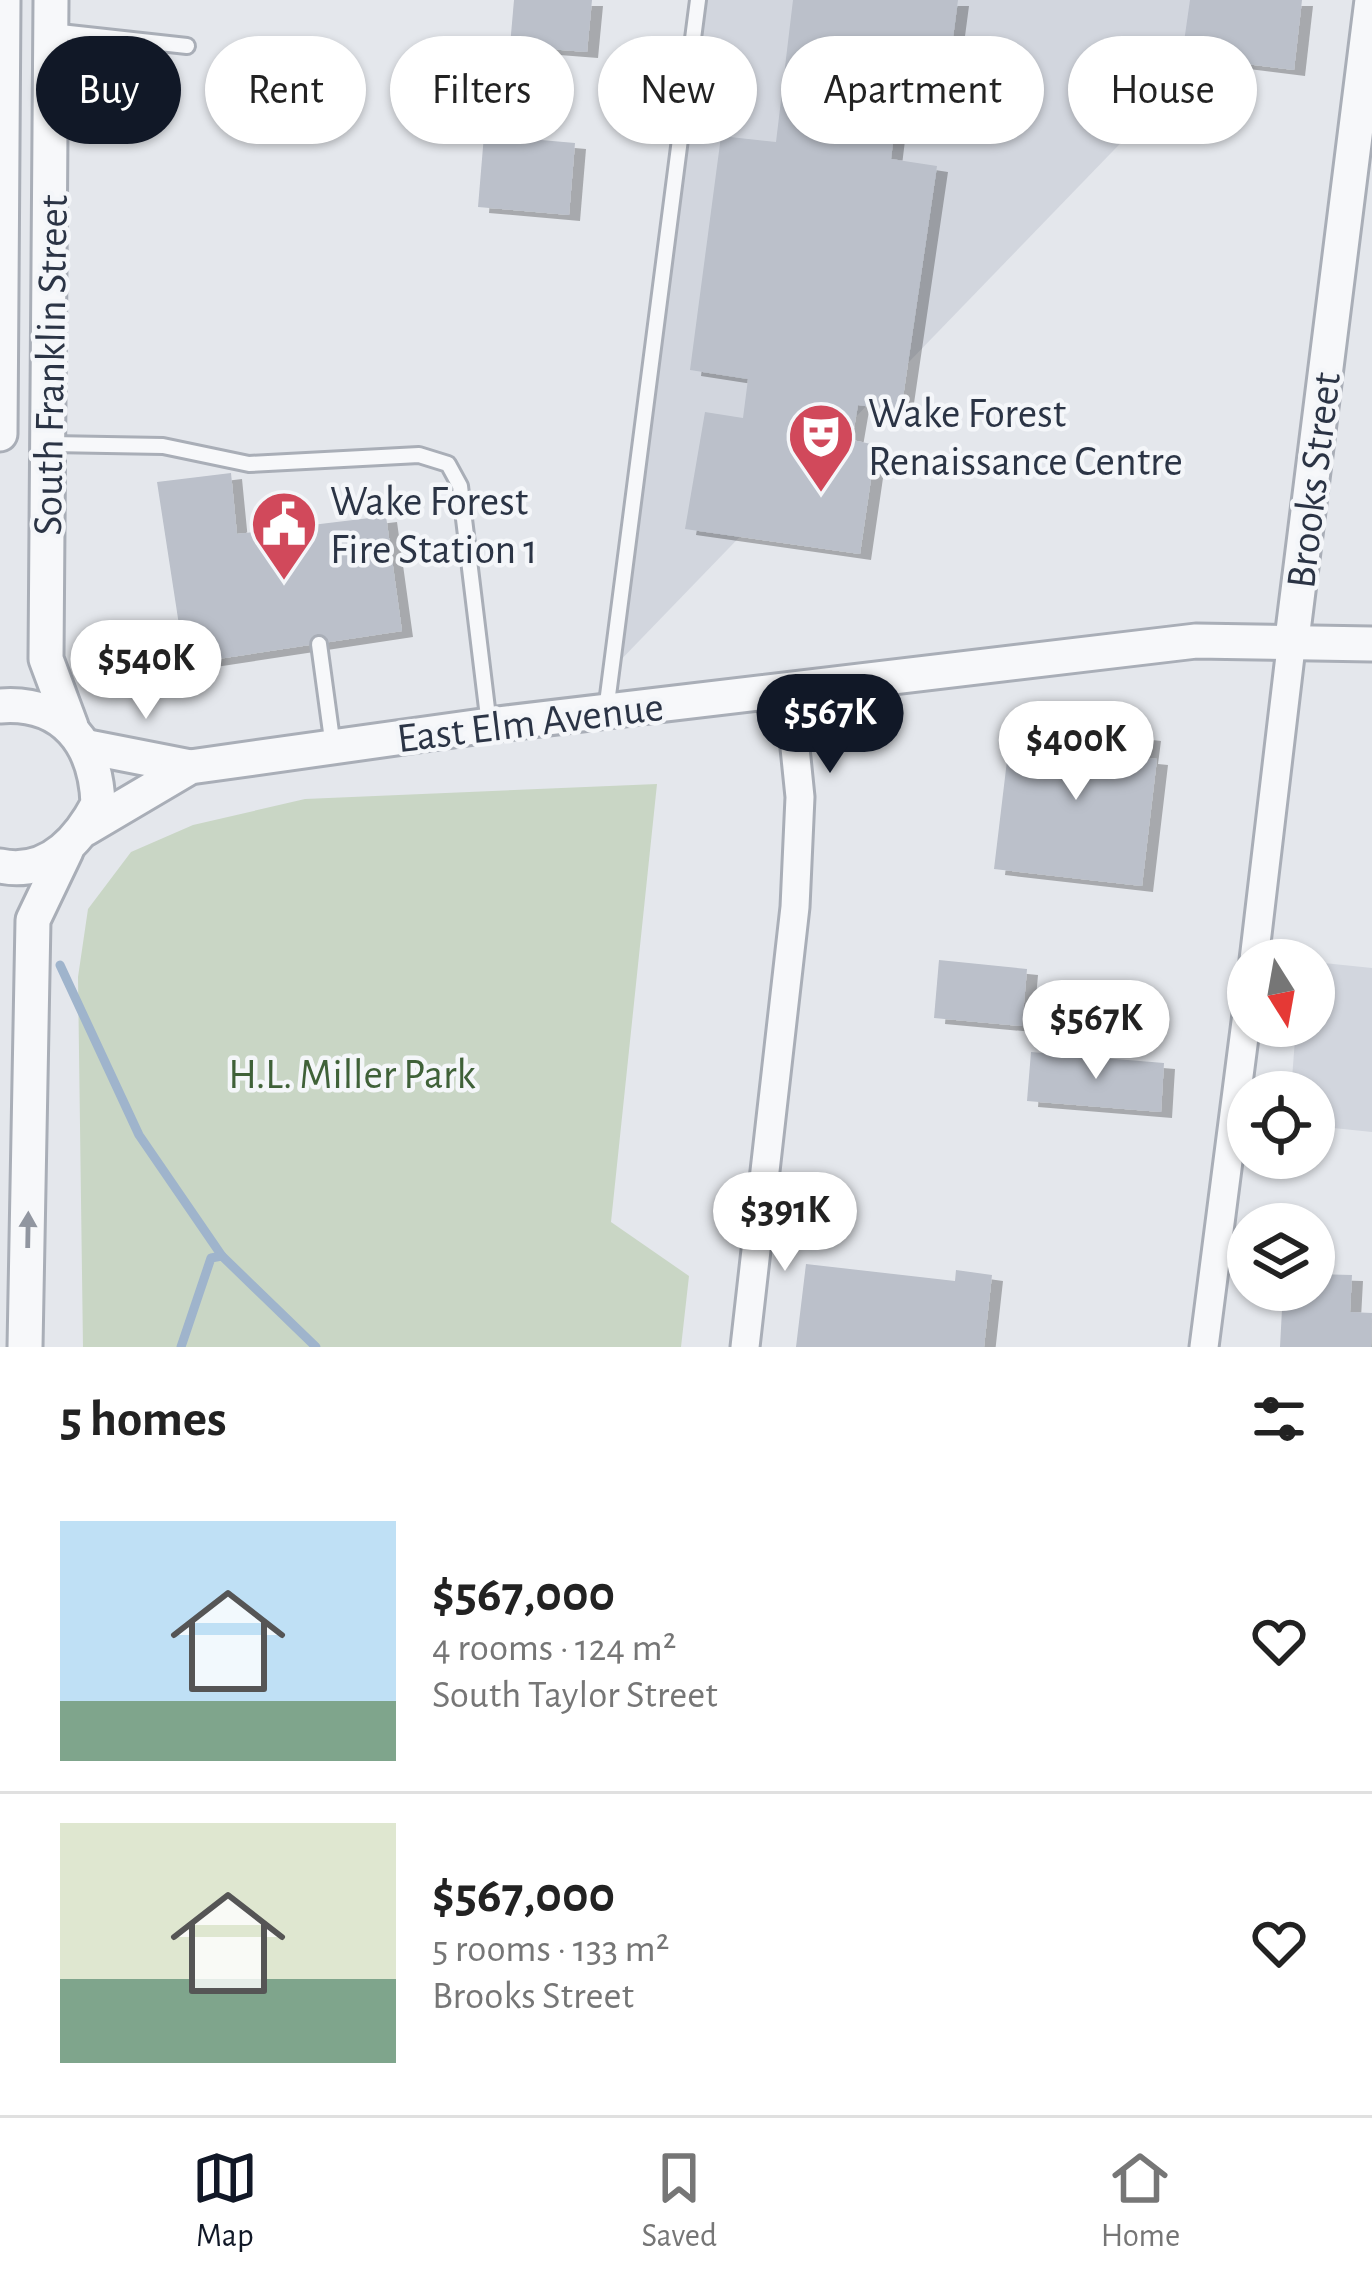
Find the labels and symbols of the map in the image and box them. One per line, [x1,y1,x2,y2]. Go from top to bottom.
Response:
street label: South Franklin Street [27,194,75,536]
street label: Brooks Street [1280,370,1348,591]
place label: Wake Forest Renaissance Centre [868,393,1183,483]
theatre icon: Wake Forest Renaissance Centre [786,401,856,495]
place label: Wake Forest Fire Station 1 [330,481,538,571]
public building icon: Wake Forest Fire Station 1 [249,489,319,583]
pin: $540K [62,620,230,722]
pin: $567K [746,674,914,776]
street label: East Elm Avenue [395,686,666,760]
pin: $400K [992,701,1160,803]
north arrow [1227,939,1335,1047]
pin: $567K [1012,980,1180,1082]
park label: H.L. Miller Park [228,1054,476,1096]
pin: $391K [701,1172,869,1274]
one-way arrow [18,1210,37,1248]

